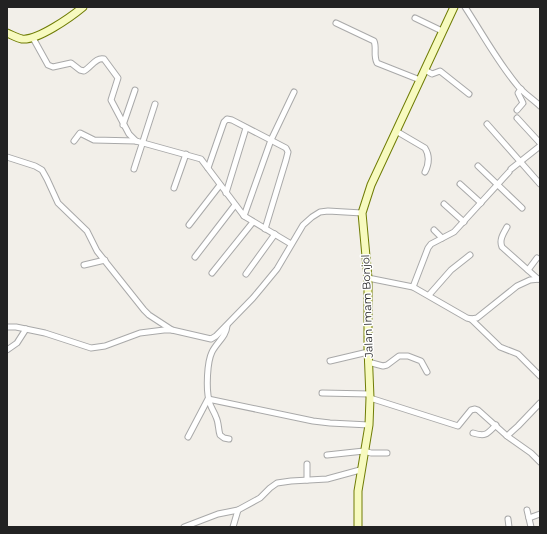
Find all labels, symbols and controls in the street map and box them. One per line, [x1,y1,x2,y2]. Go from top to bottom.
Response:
street label: Jalan Imam Bonjol [358,254,376,359]

